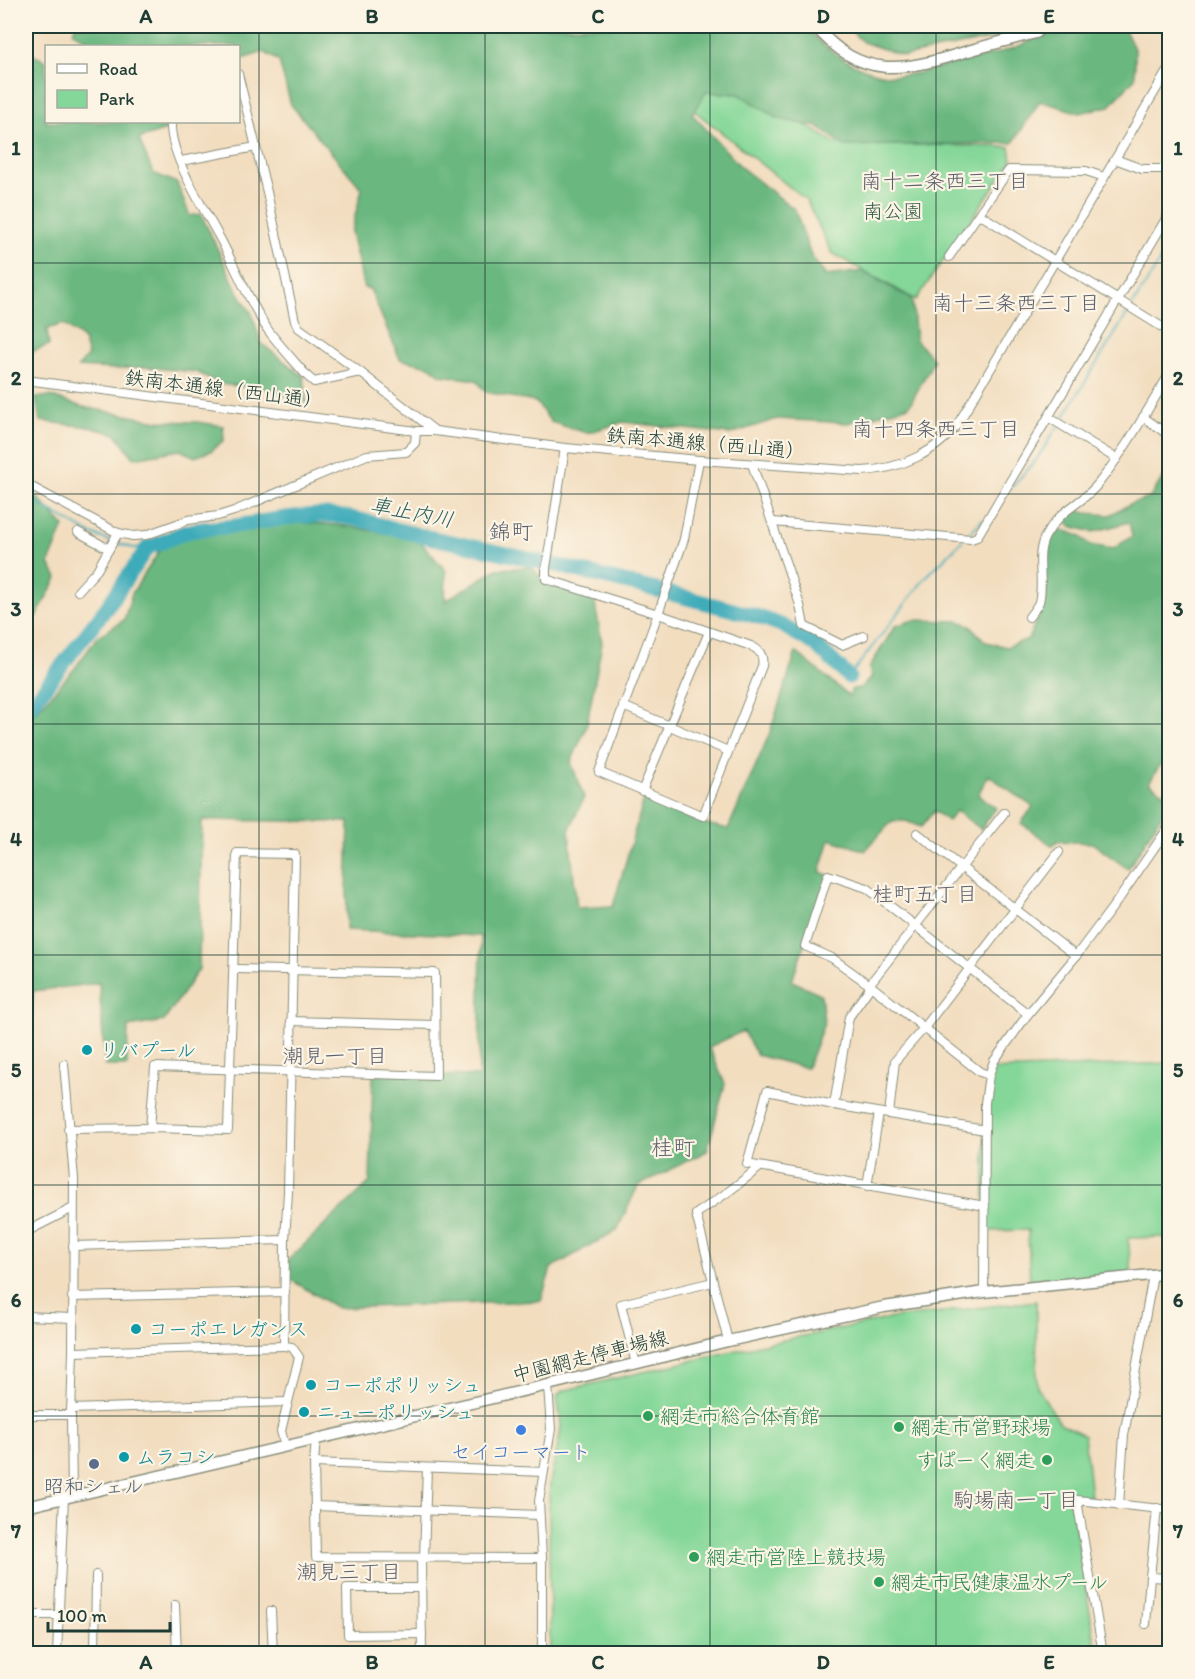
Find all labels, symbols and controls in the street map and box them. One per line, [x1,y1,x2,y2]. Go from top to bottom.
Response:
text: A [139,4,153,28]
text: B [366,4,379,28]
text: C [592,4,605,28]
text: D [816,4,830,28]
text: E [1043,4,1055,28]
legend [45,45,240,123]
text: Road [99,58,138,80]
text: Park [99,88,134,110]
text: 1 [11,136,21,160]
text: 1 [1173,136,1183,160]
district label: 南十二条西三丁目 [861,168,1029,193]
park label: 南公園 [863,199,923,223]
district label: 南十三条西三丁目 [932,290,1100,315]
street label: 鉄南本通線（西山通） [123,365,325,413]
text: 2 [11,366,22,390]
text: 2 [1173,366,1184,390]
district label: 南十四条西三丁目 [852,416,1020,441]
street label: 鉄南本通線（西山通） [605,422,807,464]
water label: 車止内川 [368,492,456,532]
district label: 錦町 [489,518,533,545]
text: 3 [11,597,22,621]
text: 3 [1173,597,1184,621]
text: 4 [10,827,22,851]
text: 4 [1172,827,1184,851]
district label: 桂町五丁目 [873,881,978,906]
place label: リバプール [99,1038,197,1062]
marker: リバプール [80,1043,94,1057]
district label: 潮見一丁目 [283,1043,388,1068]
text: 5 [11,1058,22,1082]
text: 5 [1173,1058,1184,1082]
district label: 桂町 [651,1134,695,1161]
text: 6 [11,1288,22,1312]
text: 6 [1173,1288,1184,1312]
place label: コーポエレガンス [148,1317,308,1341]
marker: コーポエレガンス [129,1322,143,1336]
street label: 中園網走停車場線 [509,1325,671,1387]
place label: コーポポリッシュ [323,1373,482,1397]
marker: コーポポリッシュ [304,1378,318,1392]
place label: ニューポリッシュ [316,1400,475,1424]
place label: 網走市総合体育館 [660,1404,820,1428]
marker: ニューポリッシュ [297,1405,311,1419]
marker: 網走市総合体育館 [641,1409,655,1423]
place label: 網走市営野球場 [911,1415,1051,1439]
marker: 網走市営野球場 [892,1420,906,1434]
marker: セイコーマート [514,1423,528,1437]
place label: セイコーマート [451,1440,591,1464]
place label: ムラコシ [136,1445,216,1469]
place label: すぱーく網走 [916,1448,1035,1472]
marker: ムラコシ [117,1450,131,1464]
marker: すぱーく網走 [1040,1453,1054,1467]
marker: 昭和シェル [87,1457,101,1471]
place label: 昭和シェル [44,1474,144,1498]
district label: 駒場南一丁目 [953,1487,1079,1512]
text: 7 [10,1519,21,1543]
text: 7 [1172,1519,1183,1543]
place label: 網走市営陸上競技場 [706,1545,886,1569]
marker: 網走市営陸上競技場 [687,1550,701,1564]
district label: 潮見三丁目 [297,1559,402,1584]
place label: 網走市民健康温水プール [891,1570,1109,1594]
marker: 網走市民健康温水プール [872,1575,886,1589]
scale bar [48,1595,170,1633]
text: 100 m [57,1605,107,1627]
text: A [139,1650,153,1674]
text: B [366,1650,379,1674]
text: C [592,1650,605,1674]
text: D [816,1650,830,1674]
text: E [1043,1650,1055,1674]

